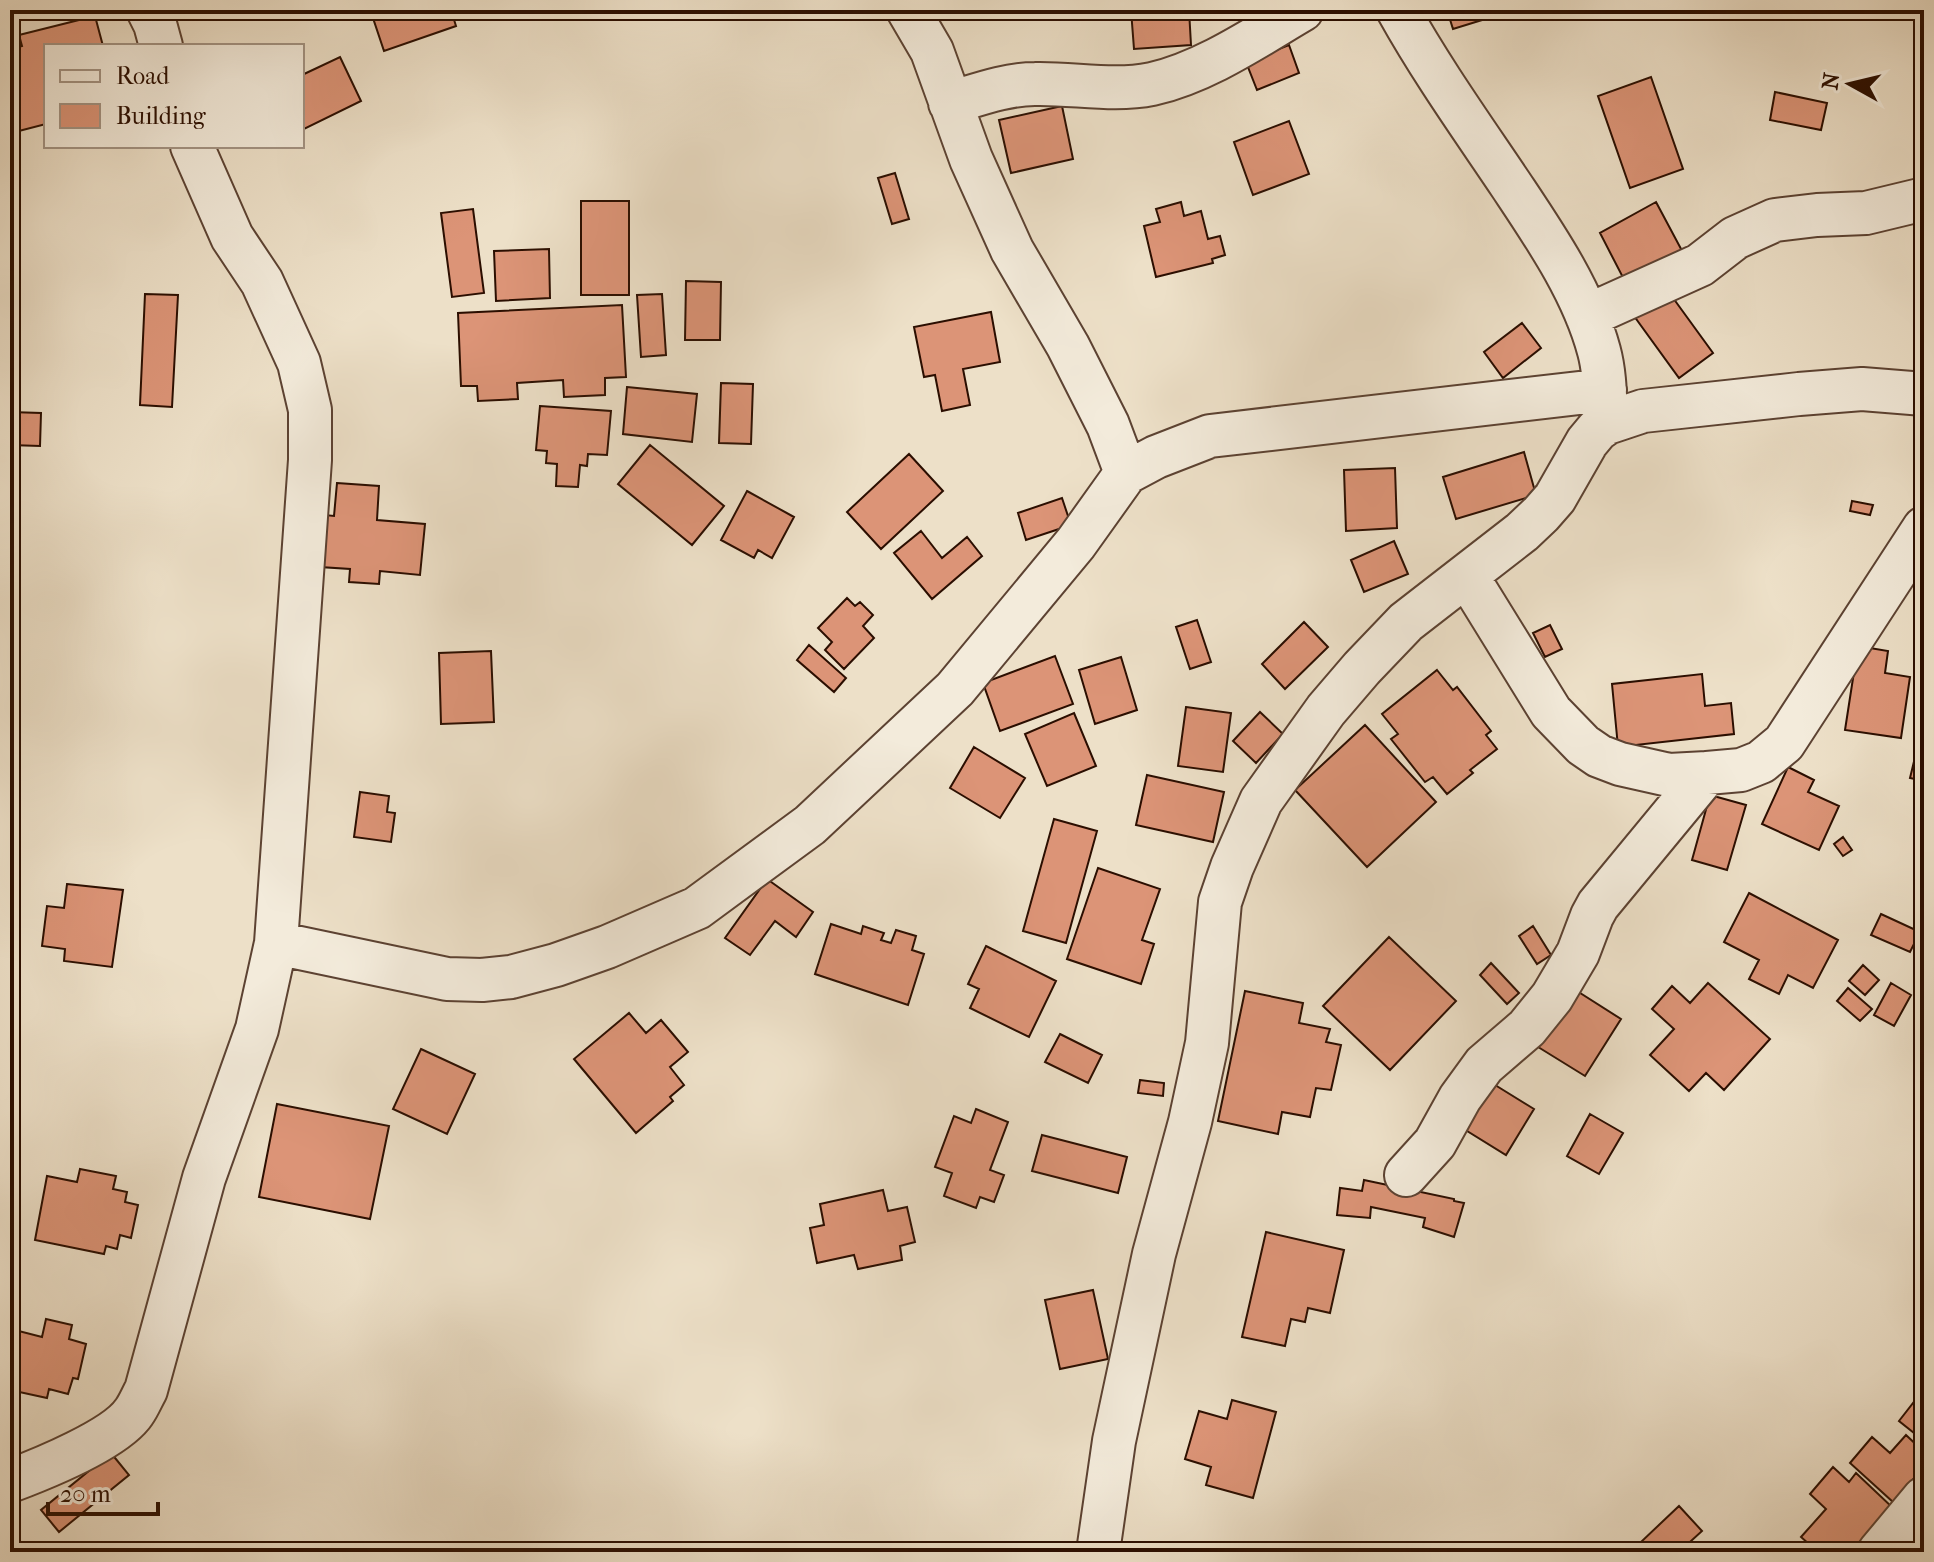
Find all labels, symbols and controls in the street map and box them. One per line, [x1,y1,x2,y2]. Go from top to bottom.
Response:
legend [44,44,304,148]
north arrow [1810,44,1890,124]
text: Road [116,62,170,90]
text: N [1817,71,1845,91]
text: Building [116,102,207,130]
scale bar [48,1466,158,1516]
text: 20 m [60,1480,111,1508]

